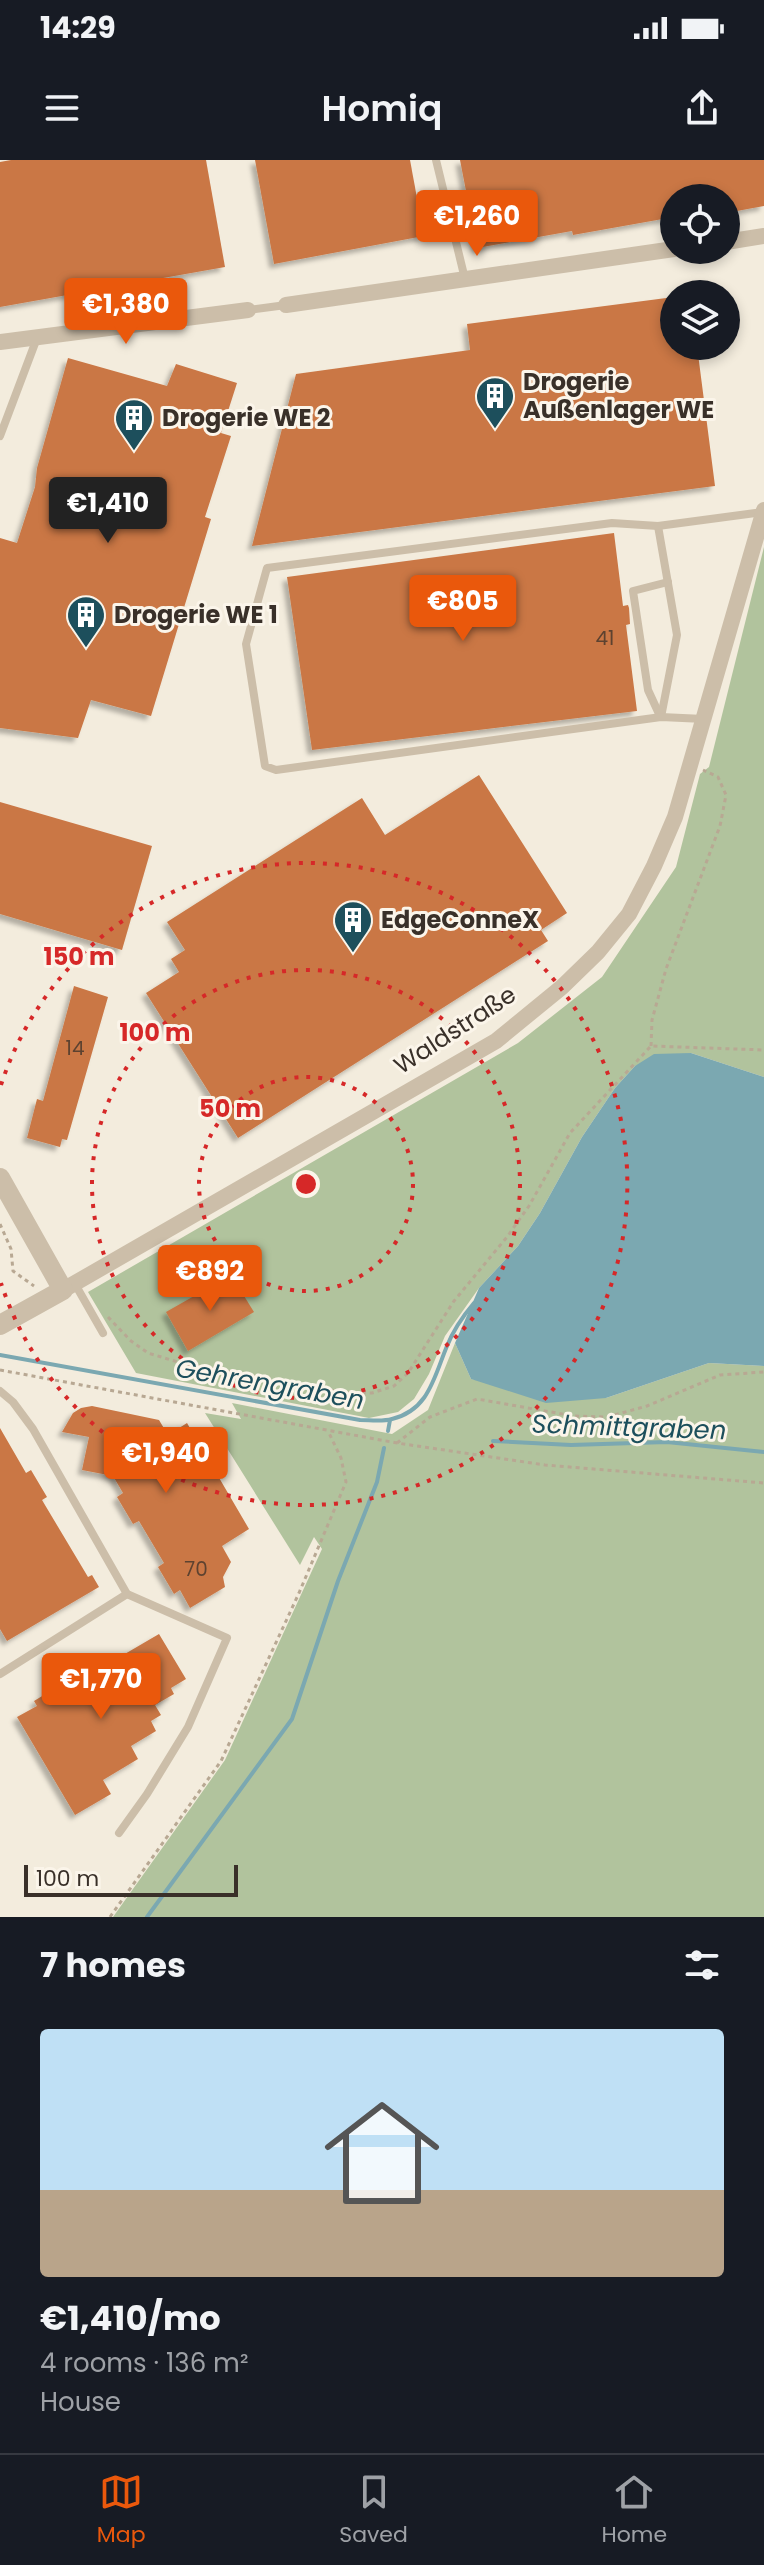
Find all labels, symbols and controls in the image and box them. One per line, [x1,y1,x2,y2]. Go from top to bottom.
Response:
text: 14:29 [40,6,116,49]
text: Homiq [322,83,442,134]
icon: menu [40,86,84,130]
icon: share [680,86,724,130]
map controls [660,184,740,360]
button: locate [660,184,740,264]
pin: €1,260 [412,190,542,258]
text: €1,260 [434,198,520,234]
pin: €1,380 [61,278,191,346]
button: layers [660,280,740,360]
text: €1,380 [82,286,170,322]
place label: Drogerie Außenlager WE [523,365,714,426]
building icon: Drogerie Außenlager WE [474,375,516,430]
building icon: Drogerie WE 2 [113,397,155,452]
place label: Drogerie WE 2 [162,401,330,434]
pin: €1,410 [43,477,173,545]
text: €1,410 [67,485,149,521]
pin: €805 [416,575,510,643]
text: €805 [427,583,499,619]
building icon: Drogerie WE 1 [65,594,107,649]
place label: Drogerie WE 1 [114,598,278,631]
house number: 41 [596,624,614,652]
building icon: EdgeConneX [332,899,374,954]
place label: EdgeConneX [381,903,539,936]
text: 150 m [44,940,114,973]
street label: Waldstraße [387,978,522,1081]
text: 100 m [120,1016,190,1049]
house number: 14 [66,1034,84,1062]
text: 50 m [199,1092,261,1125]
centre of rings [292,1170,320,1198]
pin: €892 [163,1245,257,1313]
text: €892 [176,1253,244,1289]
water label: Gehrengraben [173,1350,367,1418]
water label: Schmittgraben [531,1406,727,1448]
pin: €1,940 [101,1427,231,1495]
text: €1,940 [122,1435,210,1471]
house number: 70 [184,1555,208,1583]
pin: €1,770 [36,1653,166,1721]
text: €1,770 [60,1661,142,1697]
scale bar [24,1861,238,1897]
text: 100 m [36,1863,99,1894]
text: 7 homes [40,1941,186,1989]
icon: filters [680,1943,724,1987]
icon: home [310,2081,454,2225]
text: €1,410/mo [40,2294,221,2342]
text: 4 rooms · 136 m² [40,2345,248,2381]
text: House [40,2384,121,2420]
tab: Map [97,2470,146,2551]
tab: Saved [339,2470,408,2551]
tab: Home [602,2470,667,2551]

